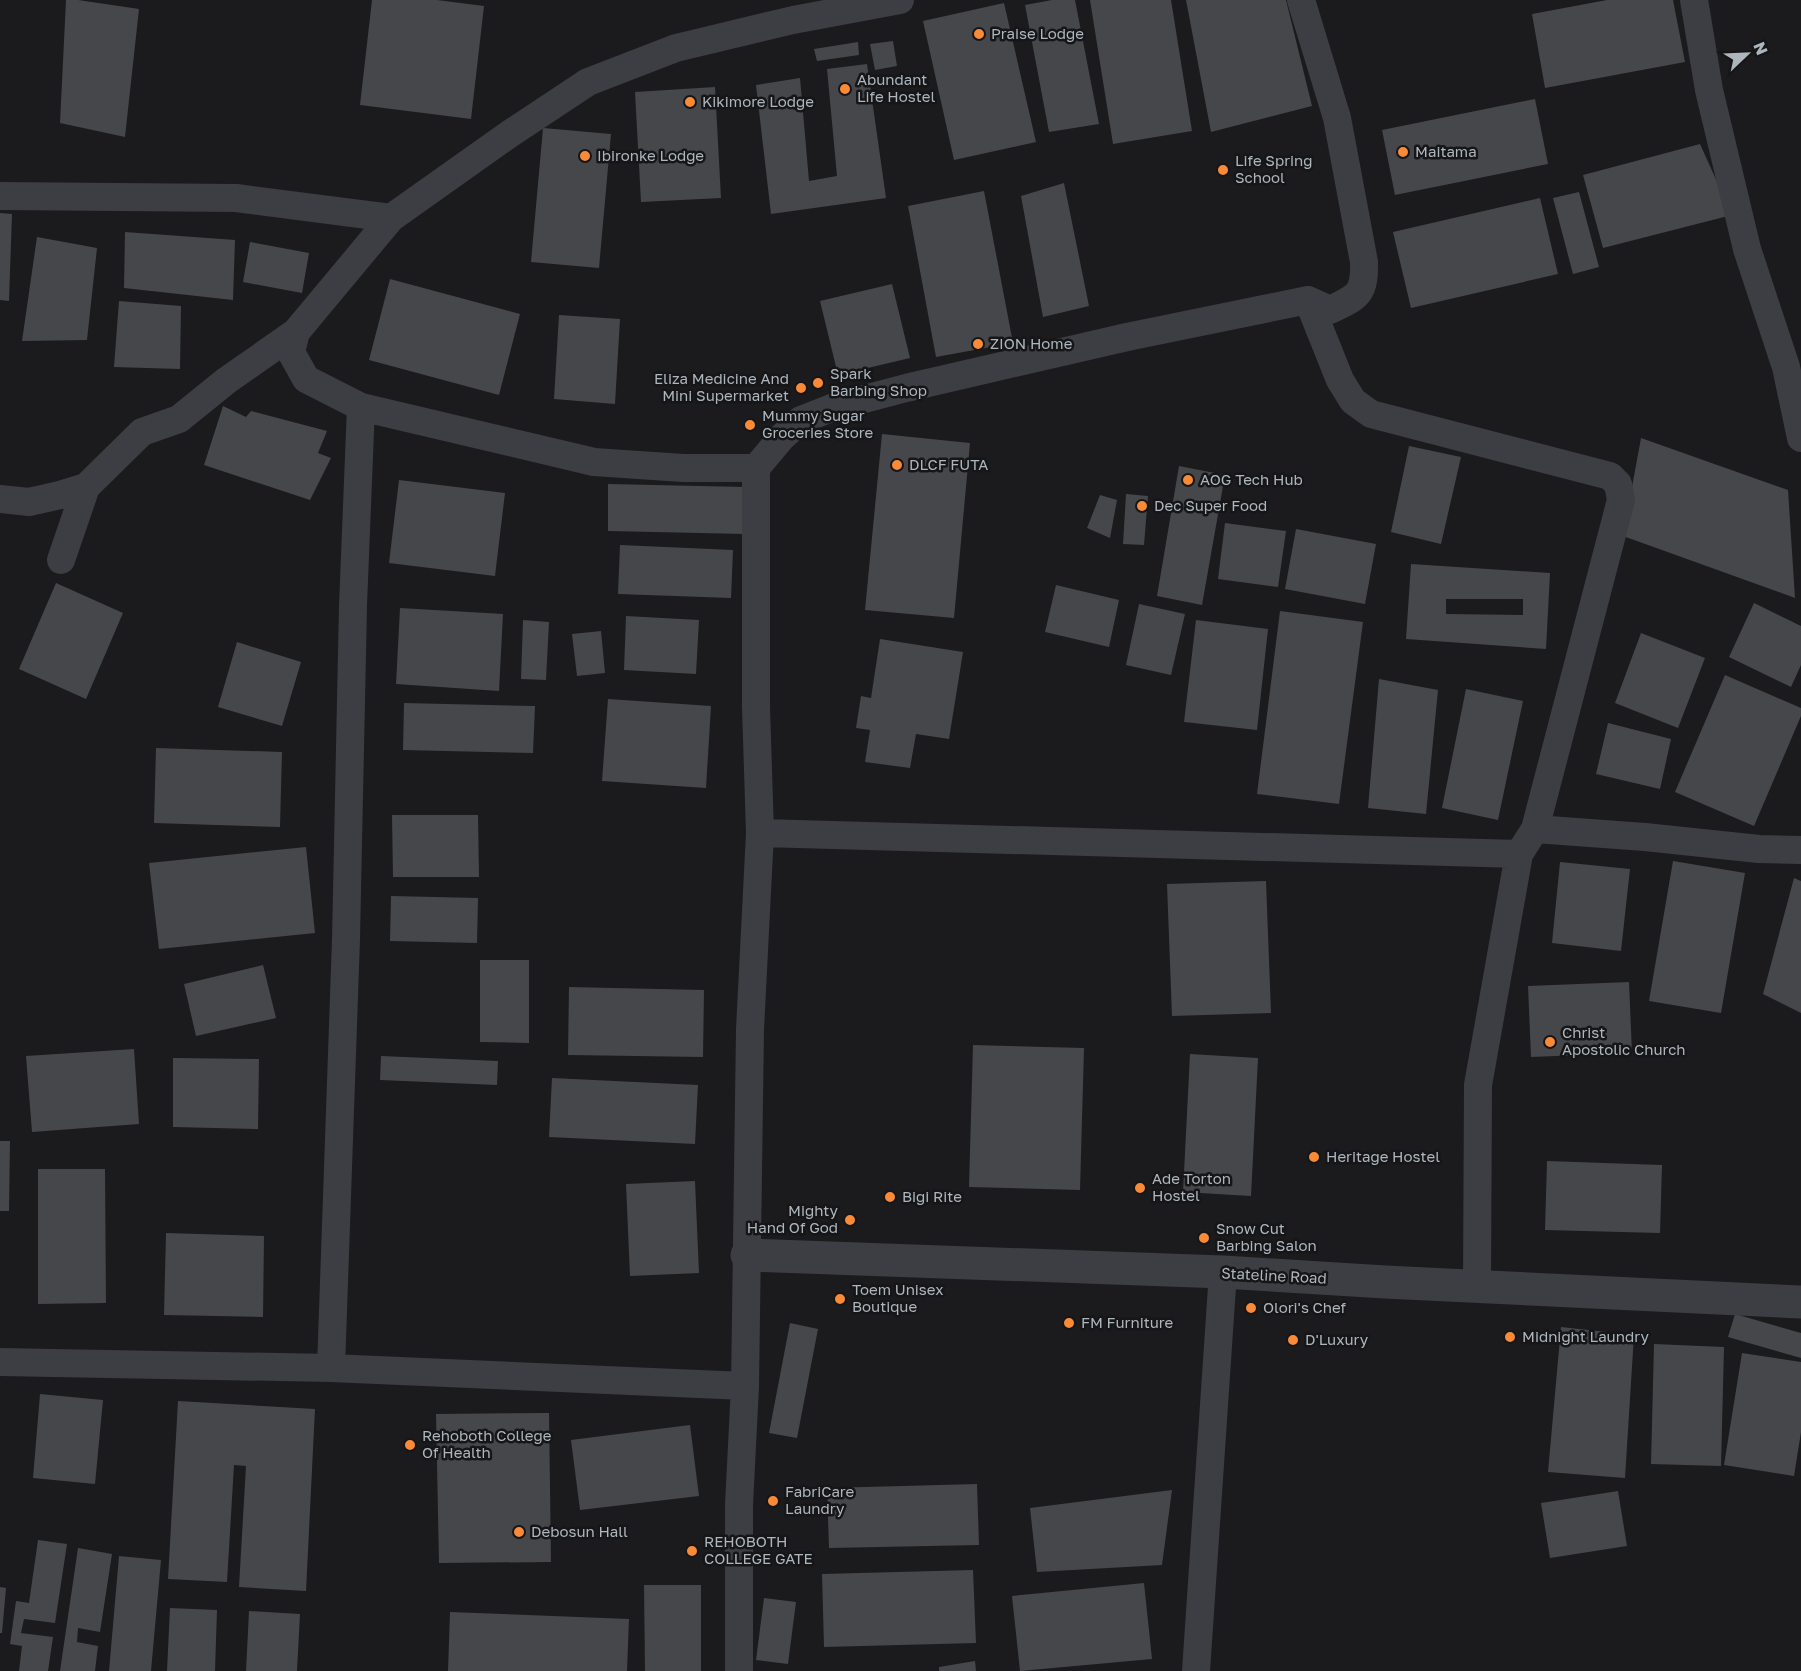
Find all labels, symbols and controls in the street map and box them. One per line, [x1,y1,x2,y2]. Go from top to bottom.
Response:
place label: Praise Lodge [991,24,1084,42]
north arrow [1717,24,1777,84]
marker: Praise Lodge [972,27,986,41]
text: N [1749,39,1772,58]
place label: Abundant Life Hostel [857,70,935,105]
marker: Abundant Life Hostel [838,82,852,96]
place label: Kikimore Lodge [702,92,814,110]
marker: Kikimore Lodge [683,95,697,109]
place label: Maitama [1415,142,1477,160]
marker: Maitama [1396,145,1410,159]
place label: Ibironke Lodge [597,146,704,164]
marker: Ibironke Lodge [578,149,592,163]
place label: Life Spring School [1235,151,1313,186]
marker: Life Spring School [1216,163,1230,177]
place label: ZION Home [990,334,1073,352]
marker: ZION Home [971,337,985,351]
place label: Spark Barbing Shop [830,364,927,399]
place label: Eliza Medicine And Mini Supermarket [654,369,789,404]
marker: Spark Barbing Shop [811,376,825,390]
marker: Eliza Medicine And Mini Supermarket [794,381,808,395]
place label: Mummy Sugar Groceries Store [762,406,873,441]
marker: Mummy Sugar Groceries Store [743,418,757,432]
place label: DLCF FUTA [909,455,988,473]
marker: DLCF FUTA [890,458,904,472]
place label: AOG Tech Hub [1200,470,1303,488]
marker: AOG Tech Hub [1181,473,1195,487]
place label: Dec Super Food [1154,496,1267,514]
marker: Dec Super Food [1135,499,1149,513]
place label: Christ Apostolic Church [1562,1023,1686,1058]
marker: Christ Apostolic Church [1543,1035,1557,1049]
place label: Heritage Hostel [1326,1147,1440,1165]
marker: Heritage Hostel [1307,1150,1321,1164]
place label: Ade Torton Hostel [1152,1169,1231,1204]
marker: Ade Torton Hostel [1133,1181,1147,1195]
place label: Bigi Rite [902,1187,962,1205]
marker: Bigi Rite [883,1190,897,1204]
place label: Mighty Hand Of God [747,1201,839,1236]
marker: Mighty Hand Of God [843,1213,857,1227]
place label: Snow Cut Barbing Salon [1216,1219,1317,1254]
marker: Snow Cut Barbing Salon [1197,1231,1211,1245]
street label: Stateline Road [1221,1263,1327,1287]
place label: Toem Unisex Boutique [852,1280,943,1315]
marker: Toem Unisex Boutique [833,1292,847,1306]
place label: Olori's Chef [1263,1298,1347,1316]
marker: Olori's Chef [1244,1301,1258,1315]
place label: FM Furniture [1081,1313,1173,1331]
marker: FM Furniture [1062,1316,1076,1330]
place label: Midnight Laundry [1522,1327,1649,1345]
place label: D'Luxury [1305,1330,1369,1348]
marker: Midnight Laundry [1503,1330,1517,1344]
marker: D'Luxury [1286,1333,1300,1347]
place label: Rehoboth College Of Health [422,1426,552,1461]
marker: Rehoboth College Of Health [403,1438,417,1452]
place label: FabriCare Laundry [785,1482,855,1517]
marker: FabriCare Laundry [766,1494,780,1508]
place label: Debosun Hall [531,1522,628,1540]
marker: Debosun Hall [512,1525,526,1539]
place label: REHOBOTH COLLEGE GATE [704,1532,813,1567]
marker: REHOBOTH COLLEGE GATE [685,1544,699,1558]

